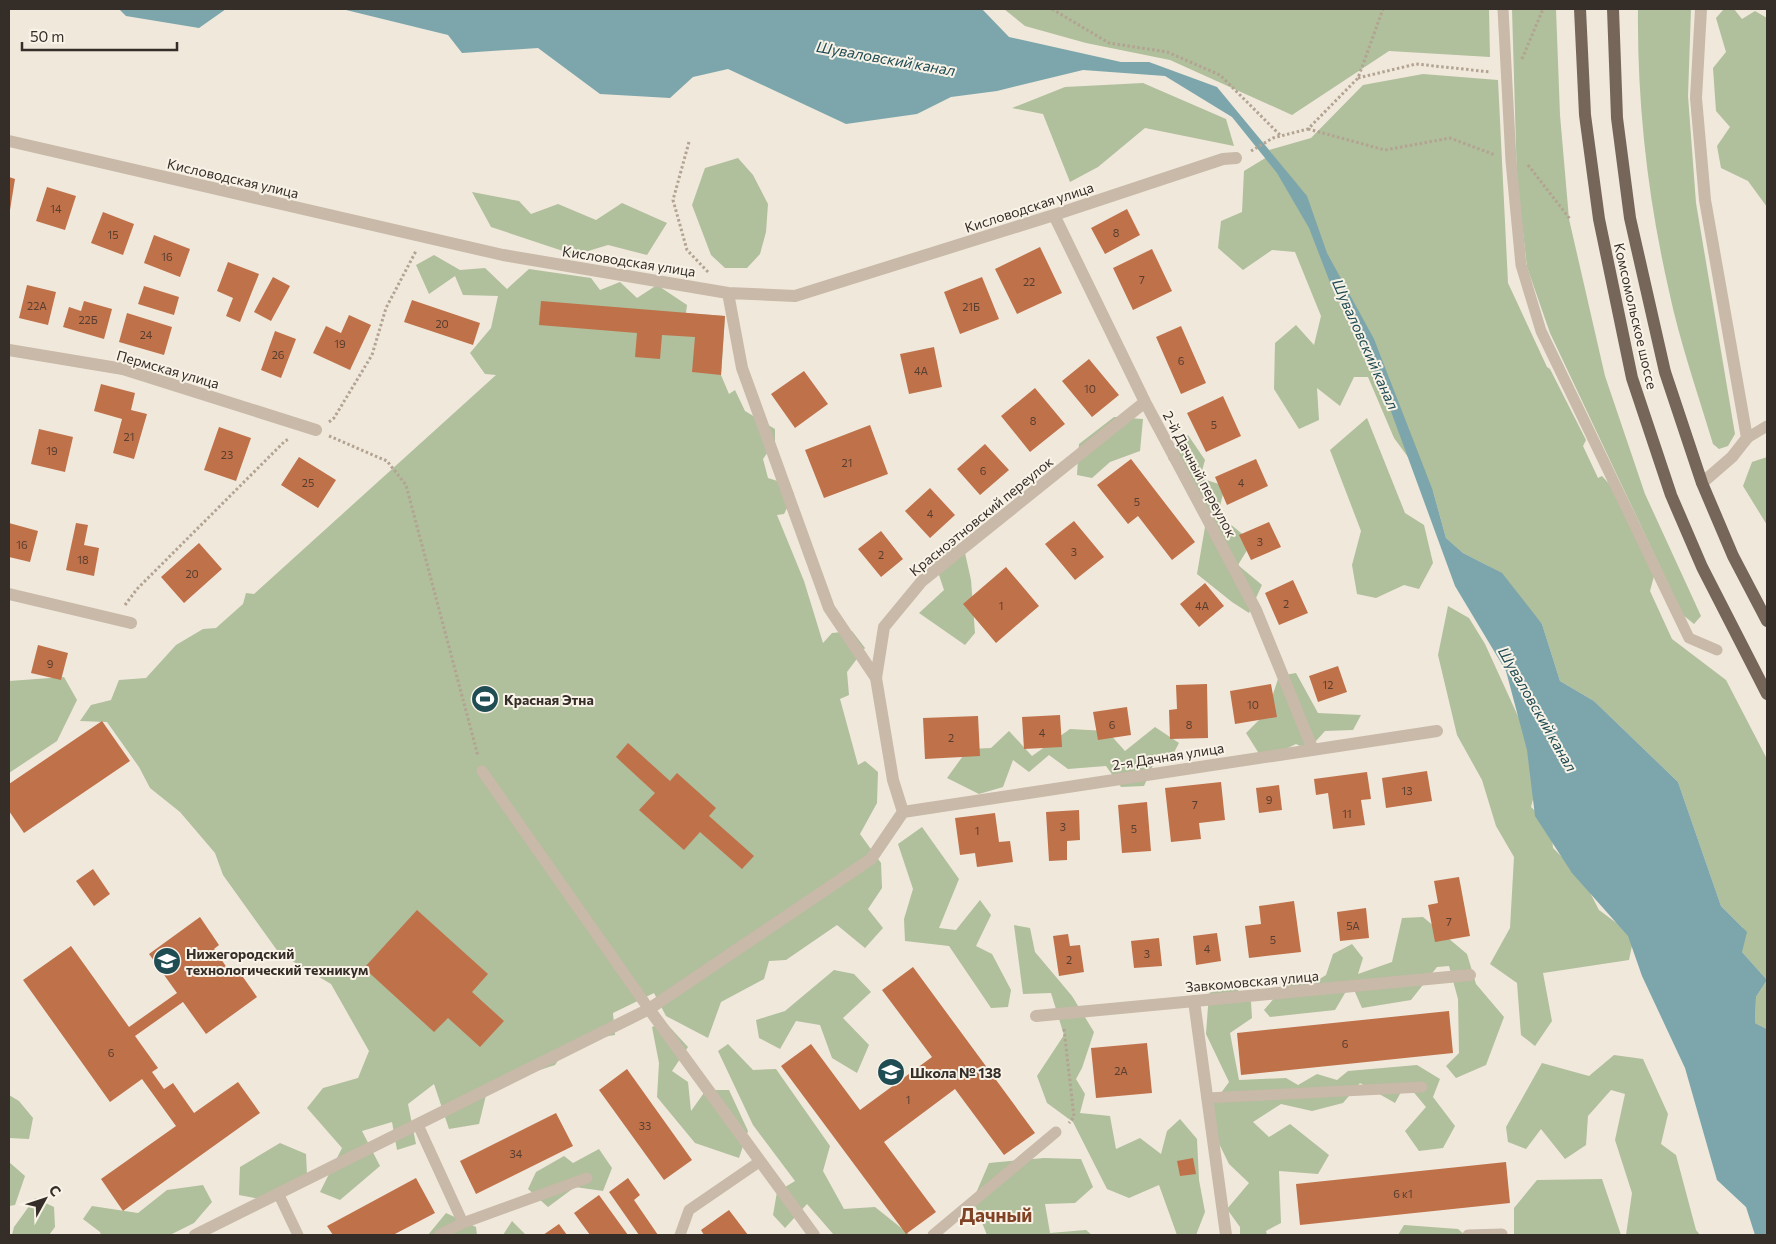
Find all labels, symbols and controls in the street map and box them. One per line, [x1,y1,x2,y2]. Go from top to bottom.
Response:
scale bar [22,20,178,52]
text: 50 m [30,27,64,45]
water label: Шуваловский канал [815,37,957,79]
street label: Кисловодская улица [165,155,301,201]
street label: Кисловодская улица [962,178,1096,236]
house number: 14 [50,202,62,215]
house number: 8 [1113,226,1120,239]
house number: 15 [107,228,119,241]
street label: Комсомольское шоссе [1611,241,1661,391]
street label: Кисловодская улица [561,242,697,280]
house number: 16 [161,250,173,263]
house number: 7 [1139,273,1145,286]
house number: 22 [1023,275,1035,288]
water label: Шуваловский канал [1329,276,1403,412]
house number: 22А [27,299,47,312]
house number: 21Б [962,300,980,313]
house number: 22Б [78,313,98,326]
house number: 20 [435,317,449,330]
house number: 24 [140,328,153,341]
house number: 19 [334,337,346,350]
street label: Пермская улица [115,346,221,392]
house number: 26 [272,348,285,361]
house number: 6 [1178,354,1185,367]
house number: 4А [914,364,928,377]
house number: 10 [1084,382,1096,395]
street label: 2-й Дачный переулок [1160,408,1241,540]
house number: 8 [1030,414,1037,427]
house number: 5 [1211,418,1217,431]
house number: 21 [124,430,134,443]
house number: 19 [46,444,58,457]
house number: 23 [221,448,233,461]
street label: Красноэтновский переулок [906,452,1057,579]
house number: 21 [842,456,852,469]
house number: 6 [980,464,987,477]
house number: 25 [302,476,314,489]
house number: 4 [1238,476,1245,489]
house number: 5 [1134,495,1140,508]
house number: 4 [927,507,934,520]
house number: 3 [1257,535,1263,548]
house number: 16 [16,538,28,551]
house number: 3 [1071,545,1077,558]
house number: 2 [878,548,884,561]
house number: 18 [77,553,89,566]
house number: 20 [185,567,199,580]
house number: 2 [1283,597,1289,610]
house number: 1 [999,599,1003,612]
house number: 4А [1195,599,1209,612]
water label: Шуваловский канал [1495,643,1581,775]
house number: 9 [47,657,54,670]
house number: 12 [1323,678,1333,691]
sports icon: Красная Этна [470,684,500,714]
place label: Красная Этна [504,691,594,708]
house number: 10 [1247,698,1259,711]
house number: 6 [1109,718,1116,731]
house number: 8 [1186,718,1193,731]
house number: 4 [1039,726,1046,739]
house number: 2 [948,731,954,744]
street label: 2-я Дачная улица [1111,739,1225,773]
house number: 13 [1402,784,1412,797]
house number: 9 [1266,793,1273,806]
house number: 7 [1192,798,1198,811]
house number: 11 [1342,807,1352,820]
house number: 3 [1060,820,1066,833]
house number: 5 [1131,822,1137,835]
house number: 1 [975,824,979,837]
house number: 7 [1446,915,1452,928]
house number: 5А [1346,919,1360,932]
house number: 5 [1270,933,1276,946]
house number: 4 [1204,942,1211,955]
place label: Нижегородский технологический техникум [186,945,369,978]
school or university icon: Нижегородский технологический техникум [152,946,182,976]
house number: 3 [1144,947,1150,960]
house number: 2 [1066,953,1072,966]
street label: Завкомовская улица [1185,967,1319,995]
house number: 6 [1342,1037,1349,1050]
house number: 6 [108,1046,115,1059]
school or university icon: Школа № 138 [876,1057,906,1087]
place label: Школа № 138 [910,1064,1002,1081]
house number: 2А [1114,1064,1128,1077]
house number: 1 [906,1093,910,1106]
house number: 33 [639,1119,651,1132]
house number: 34 [510,1147,523,1160]
north arrow [20,1174,70,1224]
text: С [46,1181,65,1199]
house number: 6 к1 [1393,1187,1413,1200]
district label: Дачный [960,1203,1032,1226]

